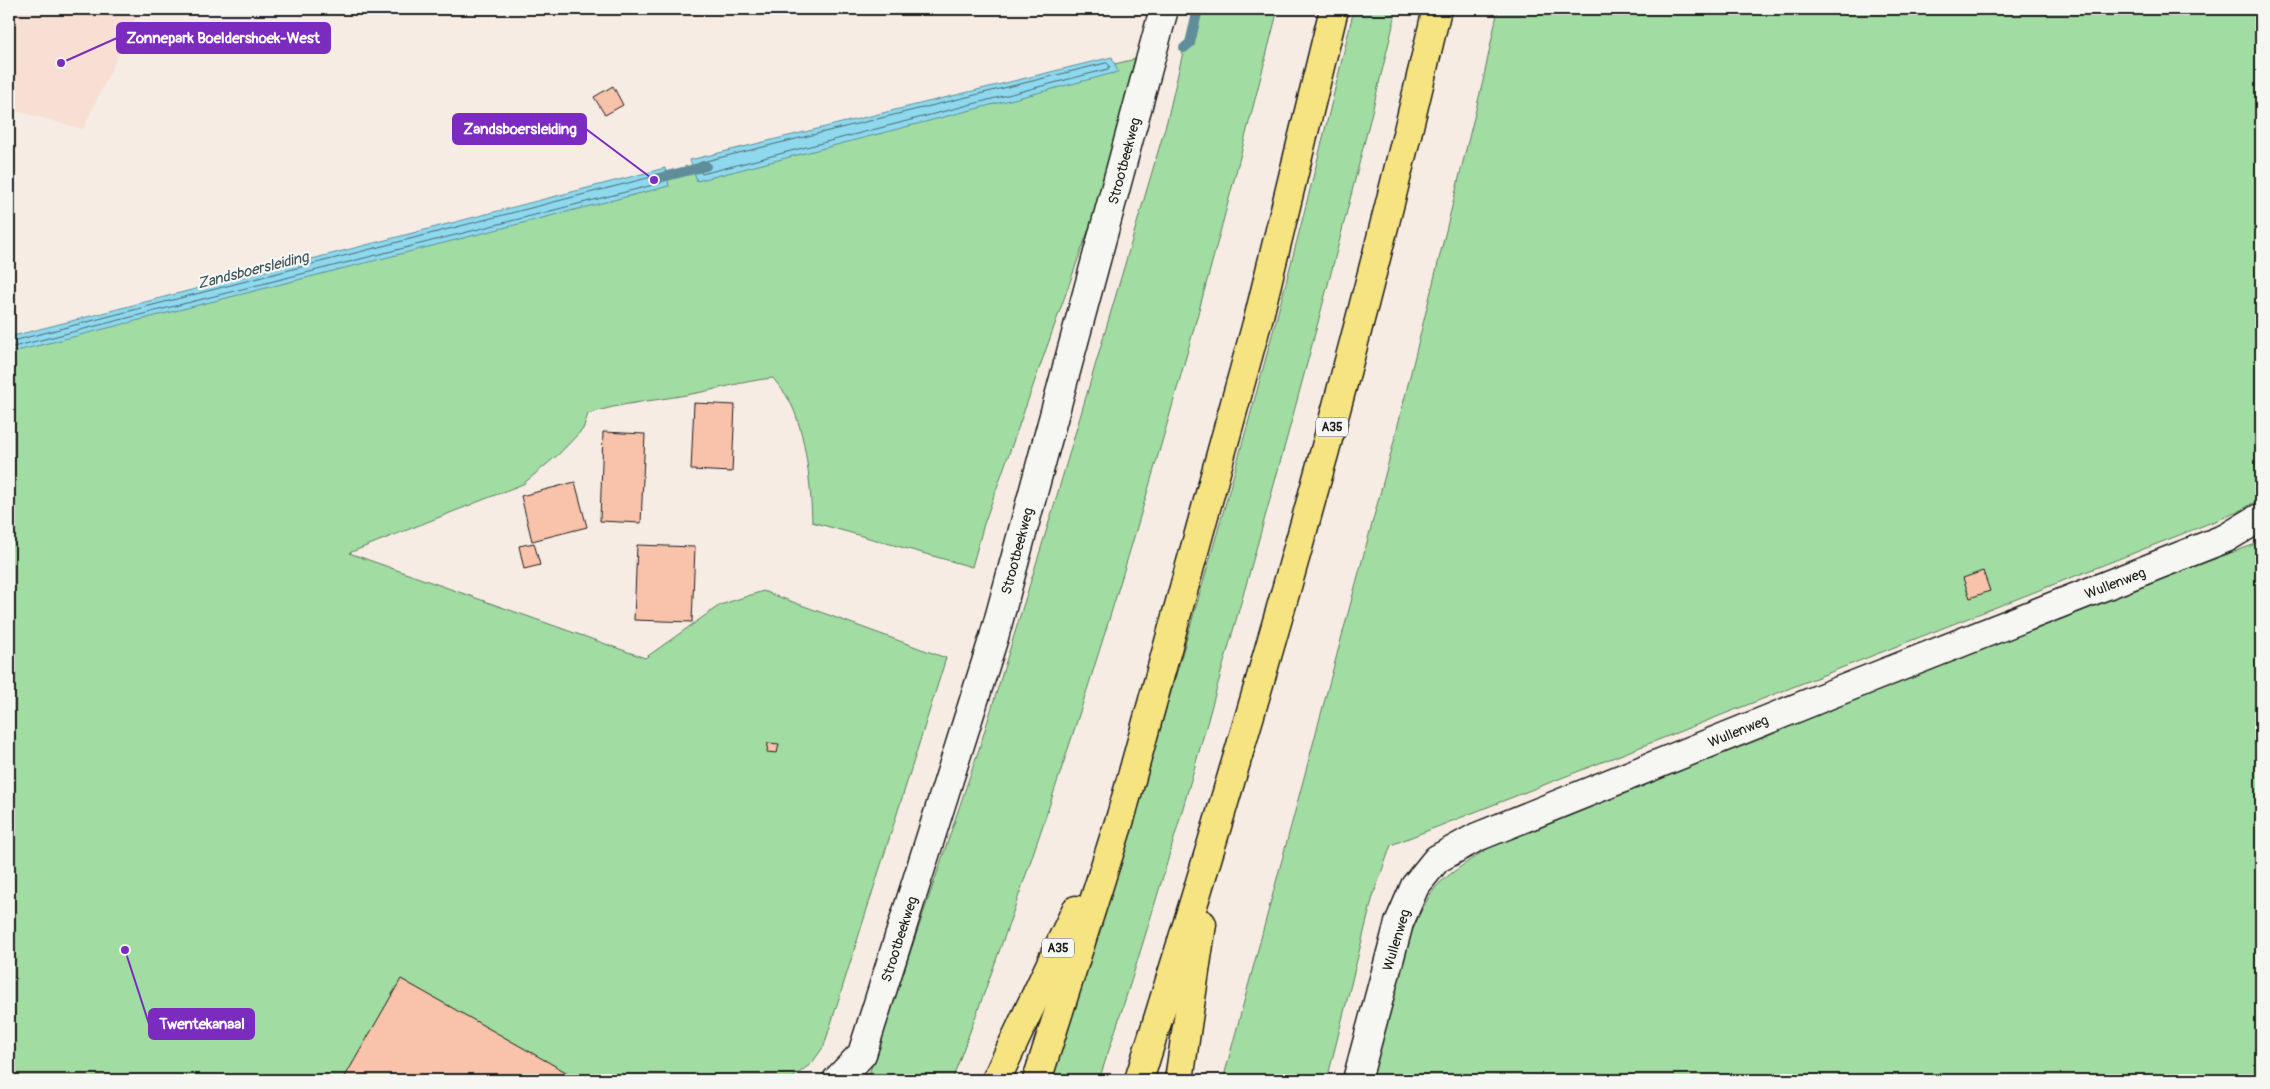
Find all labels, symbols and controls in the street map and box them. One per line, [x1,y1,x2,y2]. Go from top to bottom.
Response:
callout: Zonnepark Boeldershoek-West [117,23,330,53]
text: Zonnepark Boeldershoek-West [126,29,321,48]
callout: Zandsboersleiding [453,114,586,144]
street label: Strootbeekweg [1105,116,1144,206]
text: Zandsboersleiding [463,120,577,139]
water label: Zandsboersleiding [196,247,312,293]
road number: A35 [1316,418,1348,437]
street label: Strootbeekweg [998,506,1037,596]
street label: Wullenweg [2082,564,2148,603]
street label: Wullenweg [1706,712,1771,751]
street label: Strootbeekweg [878,894,921,984]
street label: Wullenweg [1379,907,1414,973]
road number: A35 [1042,938,1074,958]
callout: Twentekanaal [149,1009,254,1039]
text: Twentekanaal [158,1015,245,1034]

